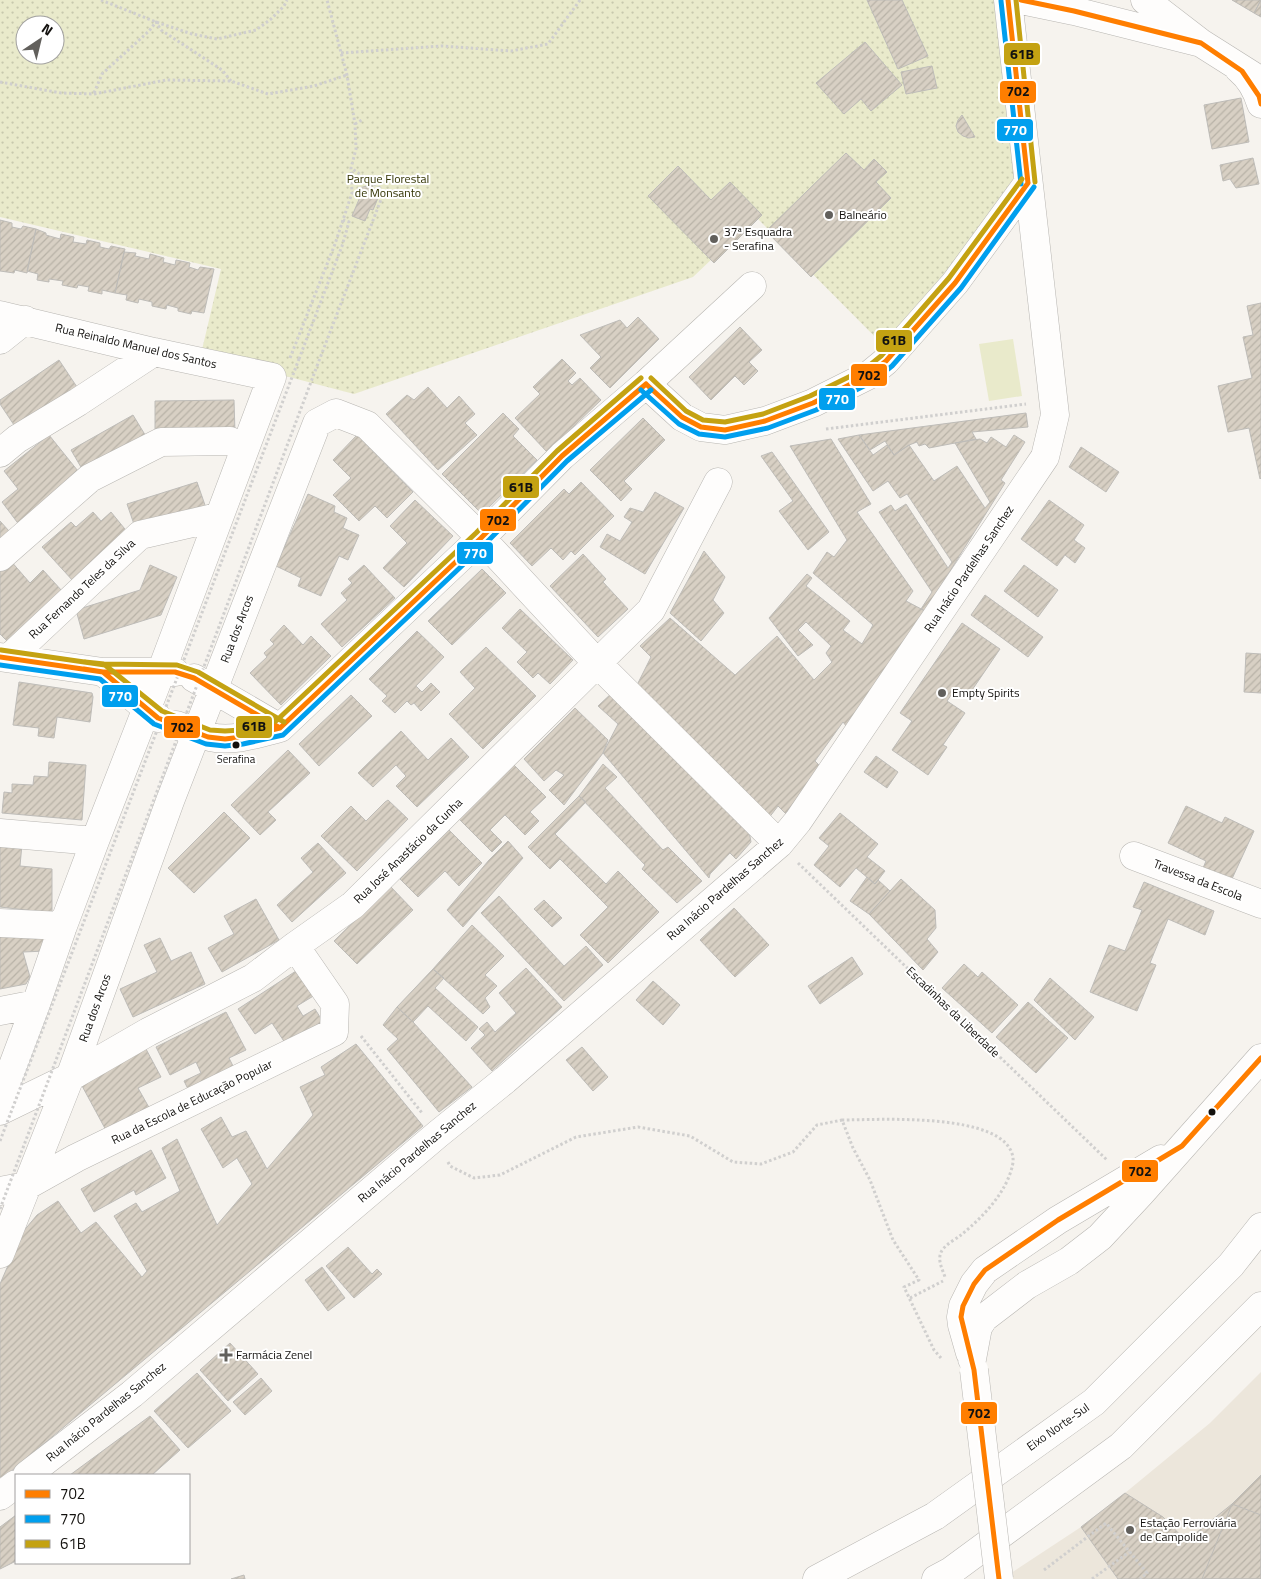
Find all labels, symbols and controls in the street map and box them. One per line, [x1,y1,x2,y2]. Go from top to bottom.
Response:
north arrow [15,15,65,65]
text: N [38,18,58,40]
line badge: 61B [1003,42,1041,66]
text: 61B [1010,43,1034,64]
line badge: 702 [999,80,1037,104]
text: 702 [1006,80,1030,101]
line badge: 770 [996,118,1034,142]
text: 770 [1003,119,1027,140]
park label: Parque Florestal de Monsanto [347,169,429,202]
place label: Balneário [839,205,887,224]
marker: Balneário [823,209,835,221]
place label: 37ª Esquadra - Serafina [724,222,792,255]
marker: 37ª Esquadra - Serafina [708,233,720,245]
street label: Rua Reinaldo Manuel dos Santos [53,318,219,373]
line badge: 61B [875,329,913,353]
text: 61B [882,329,906,350]
line badge: 702 [850,363,888,387]
text: 702 [857,364,881,385]
line badge: 770 [818,387,856,411]
text: 770 [825,388,849,409]
line badge: 61B [502,475,540,499]
text: 61B [509,476,533,497]
street label: Rua Inácio Pardelhas Sanchez [919,501,1018,636]
line badge: 702 [479,508,517,532]
text: 702 [486,509,510,530]
street label: Rua Fernando Teles da Silva [24,534,139,643]
line badge: 770 [456,541,494,565]
text: 770 [463,542,487,563]
street label: Rua dos Arcos [215,592,258,666]
place label: Empty Spirits [952,683,1020,702]
line badge: 770 [101,684,139,708]
text: 770 [108,685,132,706]
marker: Empty Spirits [936,687,948,699]
line badge: 702 [163,715,201,739]
line badge: 61B [235,715,273,739]
text: 61B [242,715,266,736]
text: 702 [170,716,194,737]
marker: Serafina [231,740,241,750]
place label: Serafina [217,751,256,767]
street label: Rua José Anastácio da Cunha [349,793,467,908]
street label: Rua Inácio Pardelhas Sanchez [662,832,787,945]
street label: Travessa da Escola [1151,854,1246,905]
street label: Escadinhas da Liberdade [902,962,1005,1062]
street label: Rua dos Arcos [73,971,116,1045]
street label: Rua da Escola de Educação Popular [108,1054,276,1149]
street label: Rua Inácio Pardelhas Sanchez [353,1096,480,1207]
unlabelled marker [1207,1107,1217,1117]
line badge: 702 [1121,1159,1159,1183]
text: 702 [1128,1160,1152,1181]
place label: Farmácia Zenel [236,1345,312,1364]
marker: Farmácia Zenel [220,1349,232,1361]
street label: Rua Inácio Pardelhas Sanchez [42,1357,170,1466]
street label: Eixo Norte-Sul [1022,1398,1093,1455]
line badge: 702 [960,1401,998,1425]
text: 702 [967,1402,991,1423]
legend [15,1474,190,1564]
text: 702 [60,1482,85,1505]
text: 770 [60,1507,85,1530]
place label: Estação Ferroviária de Campolide [1140,1513,1236,1546]
marker: Estação Ferroviária de Campolide [1124,1524,1136,1536]
text: 61B [60,1532,86,1555]

